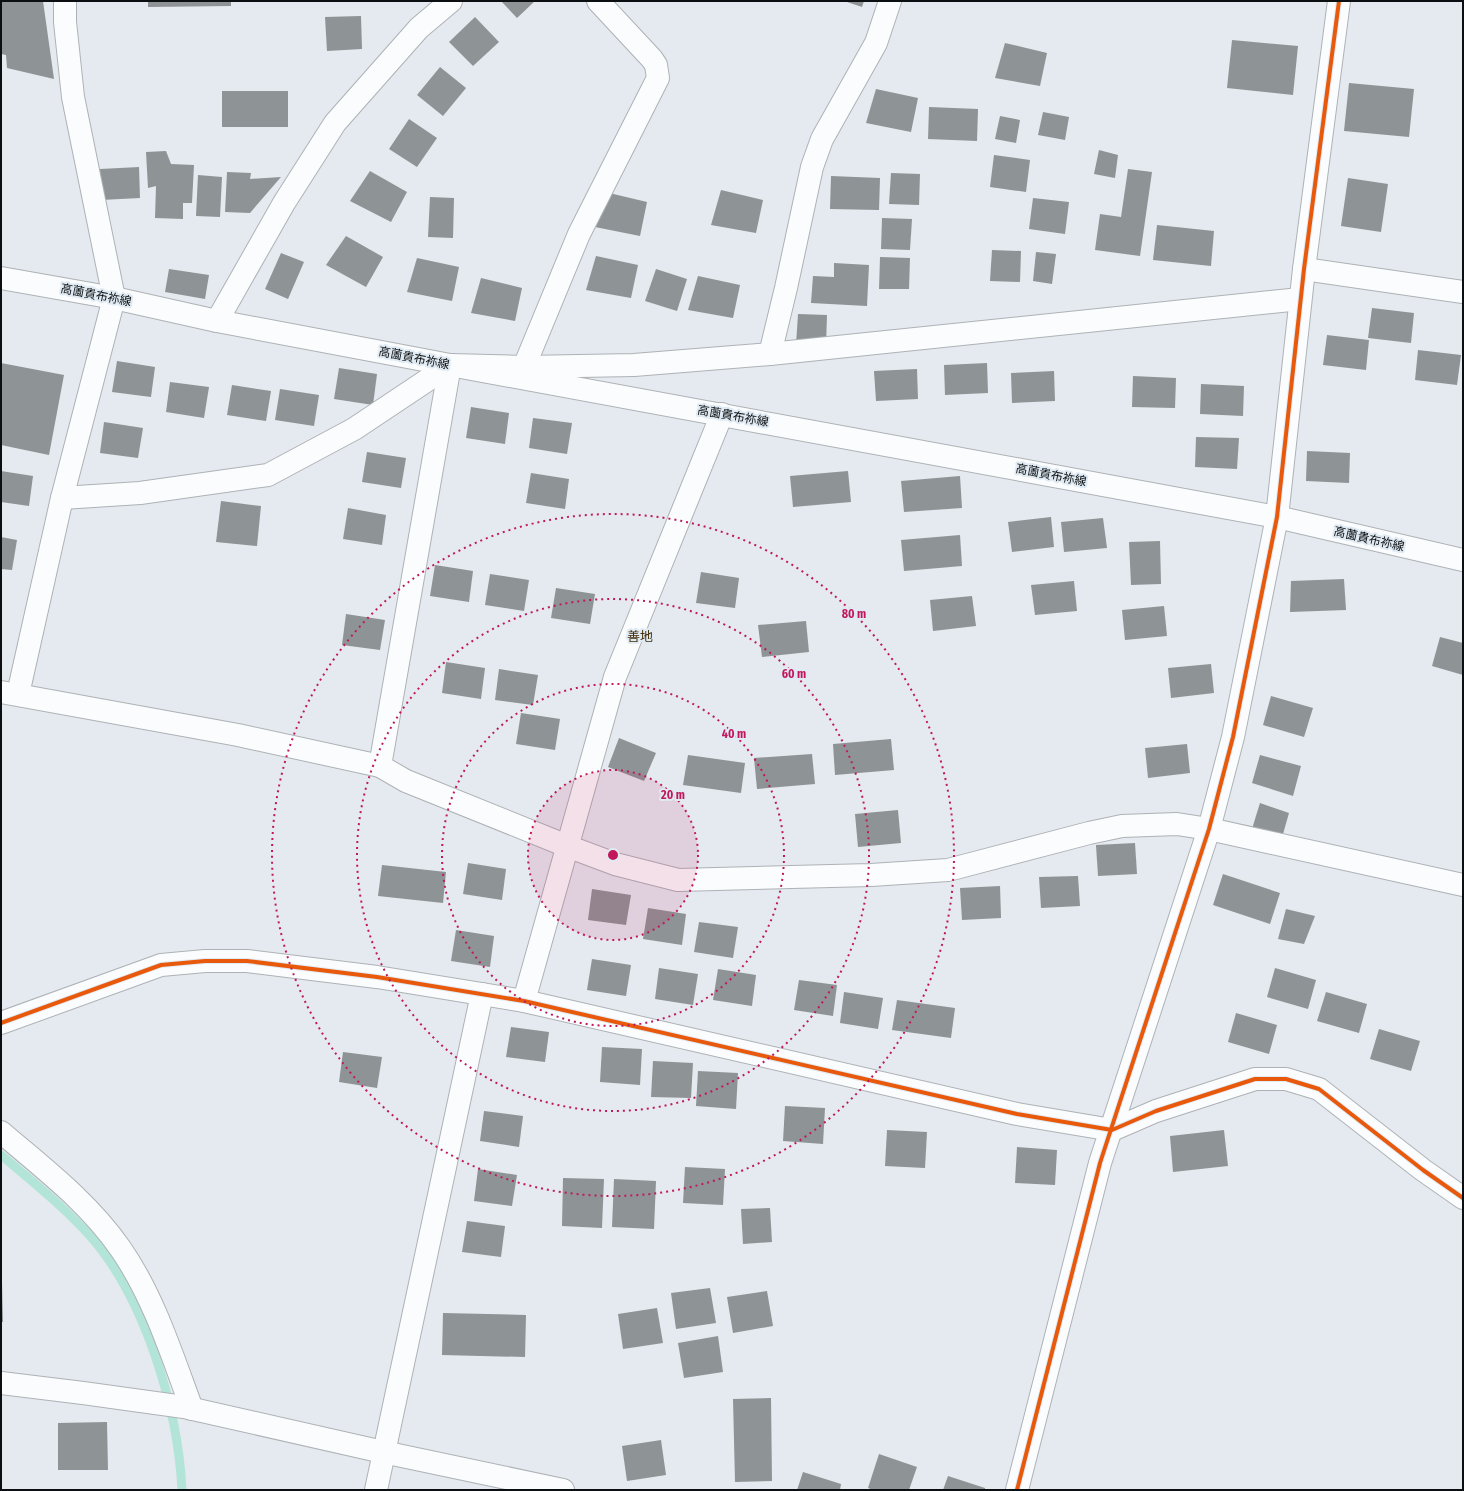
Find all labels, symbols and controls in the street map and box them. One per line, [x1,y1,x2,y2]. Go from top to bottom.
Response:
street label: 高薗貴布祢線 [59,281,133,309]
street label: 高薗貴布祢線 [377,344,451,372]
street label: 高薗貴布祢線 [696,403,770,429]
street label: 高薗貴布祢線 [1014,461,1088,489]
street label: 高薗貴布祢線 [1332,524,1406,554]
text: 80 m [842,607,866,621]
district label: 善地 [627,629,653,644]
text: 60 m [782,667,806,681]
text: 40 m [722,727,746,741]
text: 20 m [660,788,685,802]
centre of rings [606,848,620,862]

